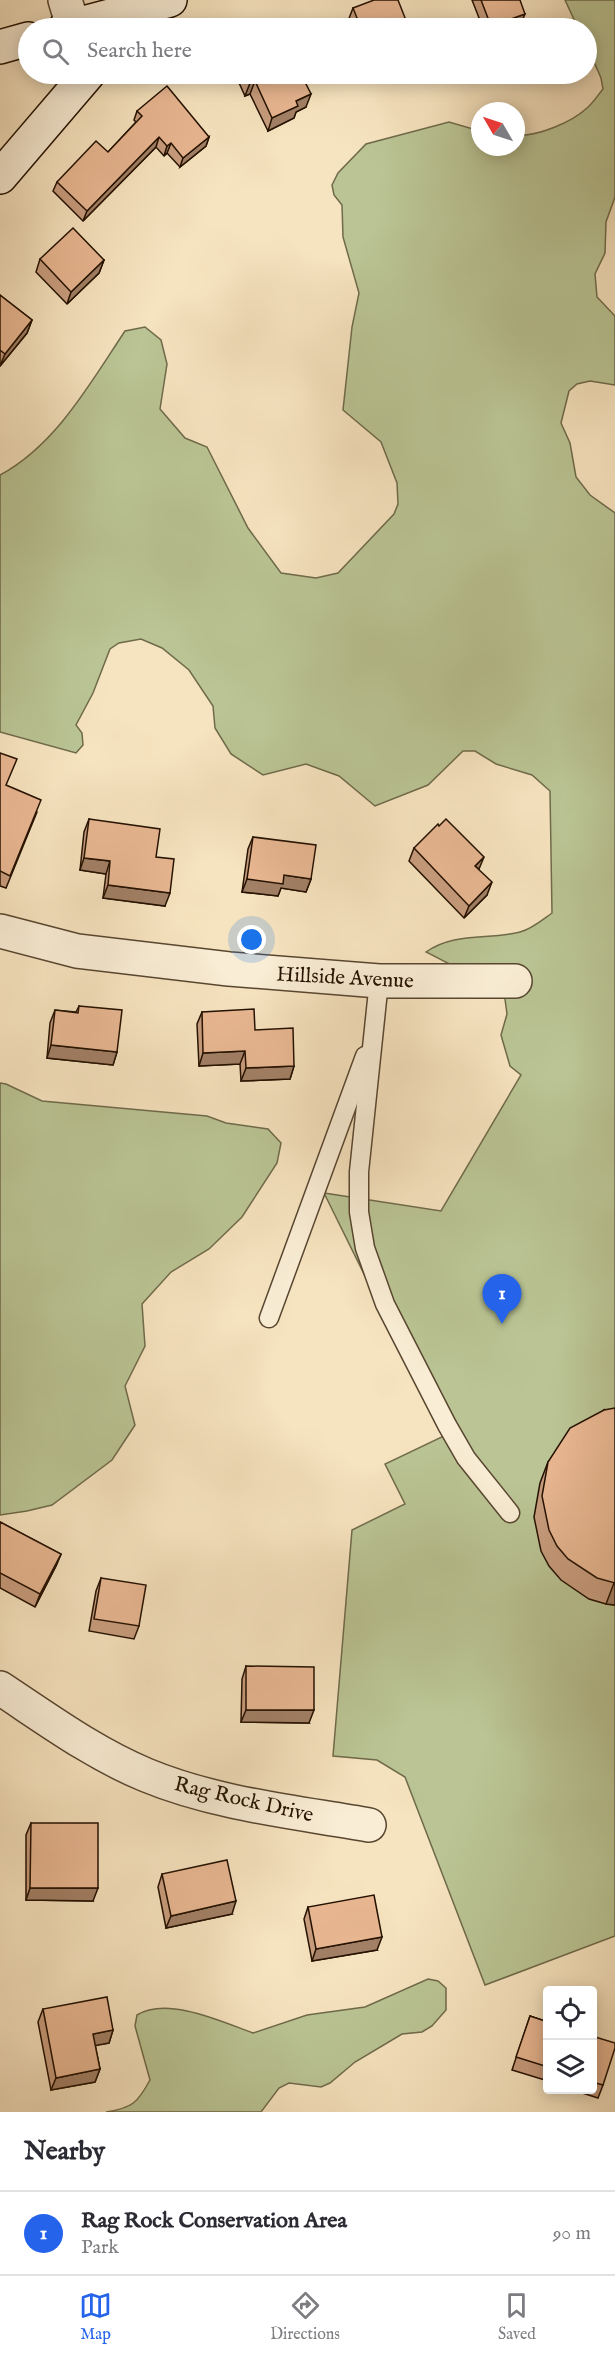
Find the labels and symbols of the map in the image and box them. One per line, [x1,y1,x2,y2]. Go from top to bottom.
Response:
north arrow [471,102,525,156]
your location [237,925,266,954]
street label: Hillside Avenue [275,961,415,996]
pin: 1 [482,1274,522,1324]
street label: Rag Rock Drive [172,1771,316,1830]

